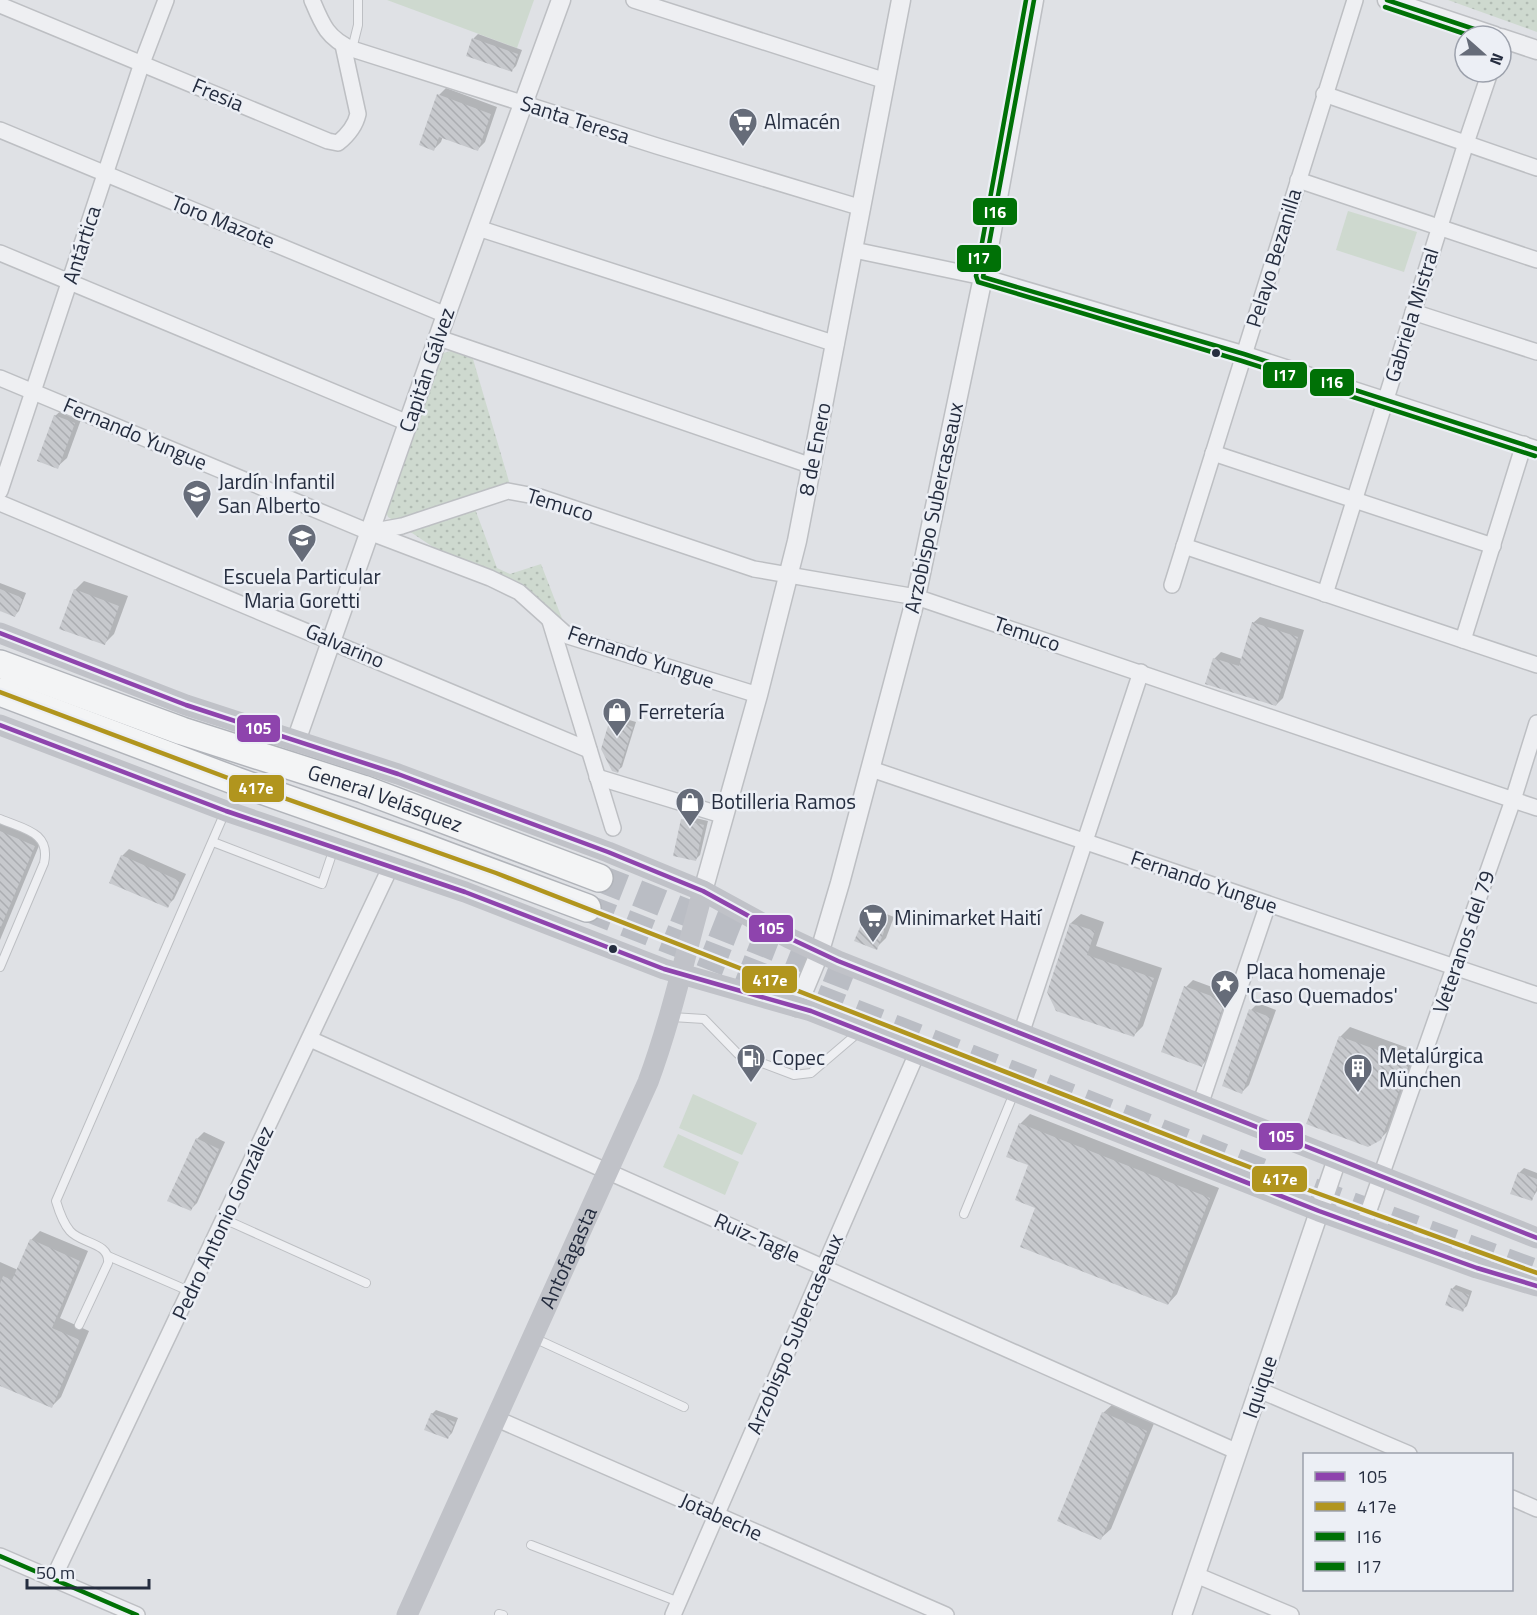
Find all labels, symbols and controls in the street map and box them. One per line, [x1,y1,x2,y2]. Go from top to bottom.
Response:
north arrow [1453,24,1513,84]
text: N [1484,50,1510,69]
street label: Fresia [188,69,250,119]
street label: Santa Teresa [516,86,635,152]
place label: Almacén [764,105,840,137]
supermarket icon: Almacén [727,106,759,148]
street label: Pelayo Bezanilla [1237,184,1309,331]
street label: Toro Mazote [167,186,280,256]
line badge: I16 [972,197,1018,226]
text: I16 [984,200,1006,224]
street label: Antártica [53,201,109,288]
line badge: I17 [956,244,1002,273]
street label: Gabriela Mistral [1375,244,1447,386]
text: I17 [968,246,990,270]
street label: Capitán Gálvez [390,303,462,436]
unlabelled marker [1210,347,1222,359]
line badge: I17 [1262,361,1308,389]
text: I17 [1274,363,1296,387]
line badge: I16 [1309,368,1355,397]
text: I16 [1321,370,1343,394]
street label: Fernando Yungue [59,388,212,478]
street label: 8 de Enero [789,399,839,498]
street label: Arzobispo Subercaseaux [895,399,971,616]
place label: Jardín Infantil San Alberto [218,465,335,521]
school or university icon: Jardín Infantil San Alberto [181,478,213,520]
street label: Temuco [523,479,598,529]
school or university icon: Escuela Particular Maria Goretti [286,522,318,564]
place label: Escuela Particular Maria Goretti [223,560,381,616]
street label: Temuco [990,607,1065,659]
street label: Galvarino [301,614,390,676]
street label: Fernando Yungue [564,616,719,696]
place label: Ferretería [638,695,725,727]
shop icon: Ferretería [601,696,633,738]
line badge: 105 [236,714,281,743]
text: 105 [245,716,271,740]
street label: General Velásquez [304,755,467,840]
line badge: 417e [228,774,285,803]
text: 417e [238,776,274,800]
place label: Botilleria Ramos [711,785,856,817]
shop icon: Botilleria Ramos [674,786,706,828]
street label: Fernando Yungue [1127,841,1282,921]
street label: Veteranos del 79 [1424,866,1502,1017]
place label: Minimarket Haití [894,901,1042,933]
supermarket icon: Minimarket Haití [857,902,889,944]
line badge: 105 [748,914,794,943]
text: 105 [758,916,784,940]
unlabelled marker [607,943,619,955]
place label: Placa homenaje 'Caso Quemados' [1246,955,1398,1011]
line badge: 417e [741,965,798,994]
text: 417e [752,968,788,992]
place icon: Placa homenaje 'Caso Quemados' [1209,968,1241,1010]
place label: Metalúrgica München [1379,1039,1484,1095]
place label: Copec [772,1041,825,1073]
fuel station icon: Copec [735,1042,767,1084]
building icon: Metalúrgica München [1342,1052,1374,1094]
street label: Pedro Antonio González [163,1120,281,1325]
line badge: 105 [1258,1122,1304,1151]
text: 105 [1268,1124,1294,1148]
line badge: 417e [1251,1165,1308,1193]
text: 417e [1262,1167,1298,1191]
street label: Antofagasta [531,1201,605,1314]
street label: Ruiz-Tagle [709,1204,806,1270]
street label: Arzobispo Subercaseaux [737,1228,851,1439]
street label: Iquique [1233,1351,1285,1422]
legend [1303,1453,1513,1591]
text: 105 [1357,1463,1387,1490]
street label: Jotabeche [675,1484,768,1549]
text: 417e [1357,1493,1396,1520]
text: I16 [1357,1523,1382,1550]
scale bar [27,1552,148,1590]
text: I17 [1357,1553,1382,1580]
text: 50 m [36,1559,75,1586]

